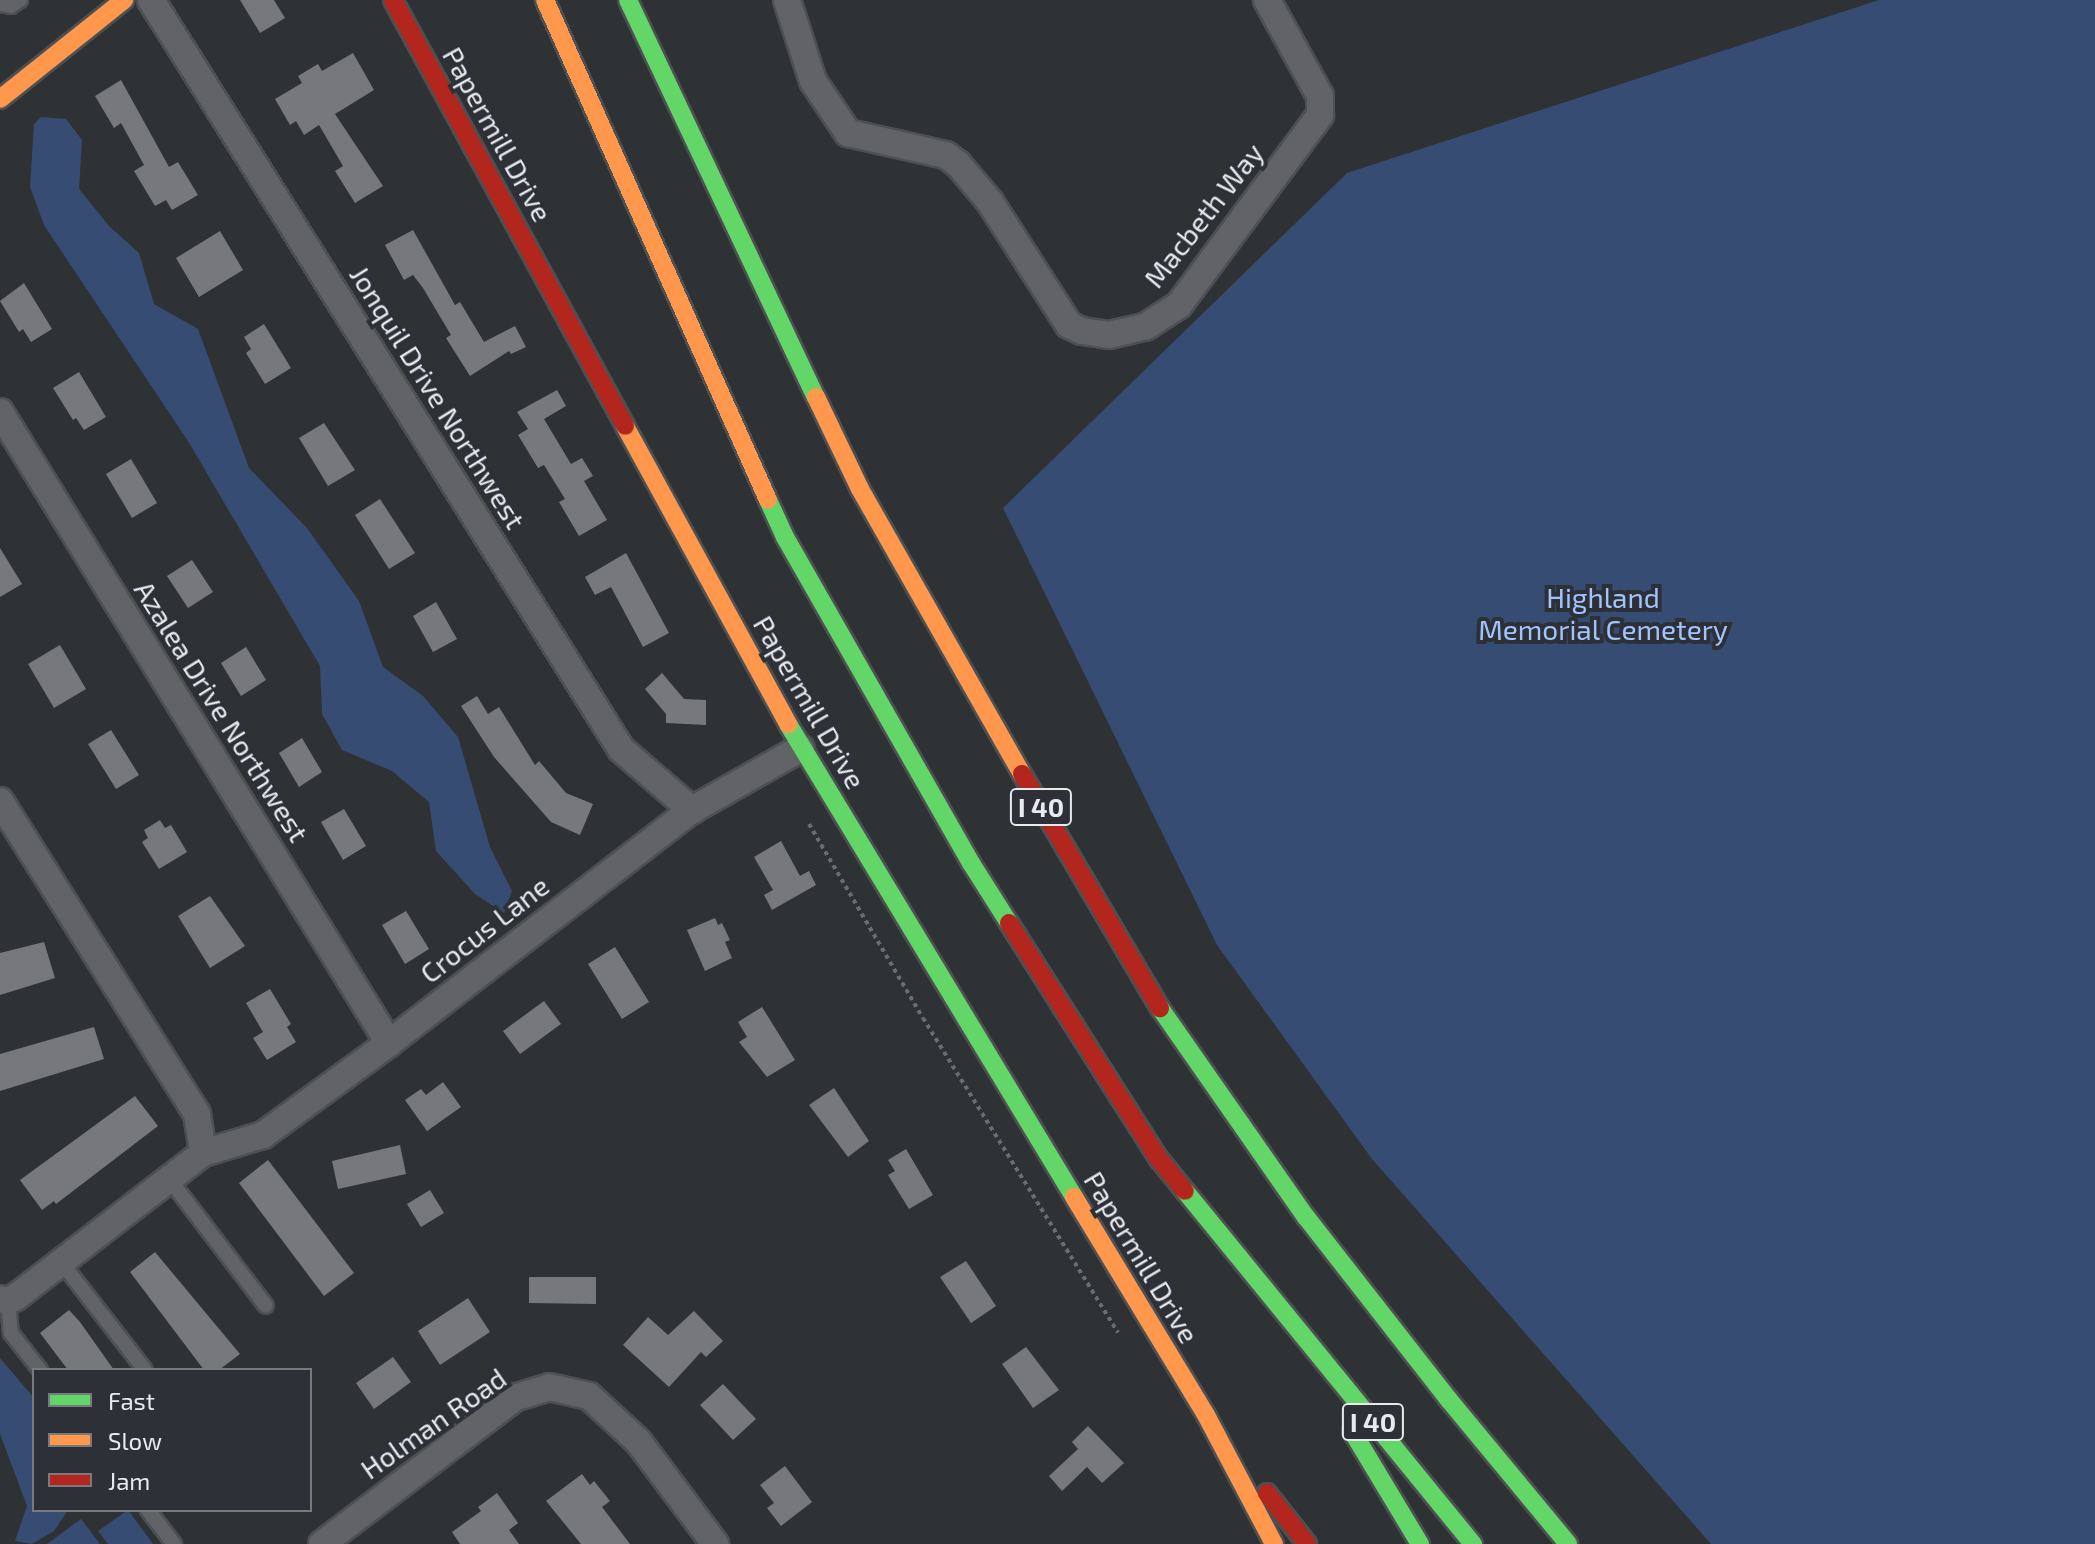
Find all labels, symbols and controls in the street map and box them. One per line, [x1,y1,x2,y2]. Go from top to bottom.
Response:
street label: Papermill Drive [436,41,560,227]
street label: Macbeth Way [1136,136,1270,294]
street label: Jonquil Drive Northwest [343,259,533,535]
street label: Azalea Drive Northwest [128,574,316,848]
park label: Highland Memorial Cemetery [1478,580,1728,646]
street label: Papermill Drive [747,609,873,795]
road number: I 40 [1009,785,1073,829]
street label: Crocus Lane [413,868,555,990]
street label: Papermill Drive [1077,1165,1207,1349]
street label: Holman Road [354,1361,512,1485]
legend [32,1368,312,1512]
text: Fast [108,1386,155,1415]
road number: I 40 [1341,1400,1405,1444]
text: Slow [108,1426,162,1455]
text: Jam [108,1466,150,1495]

